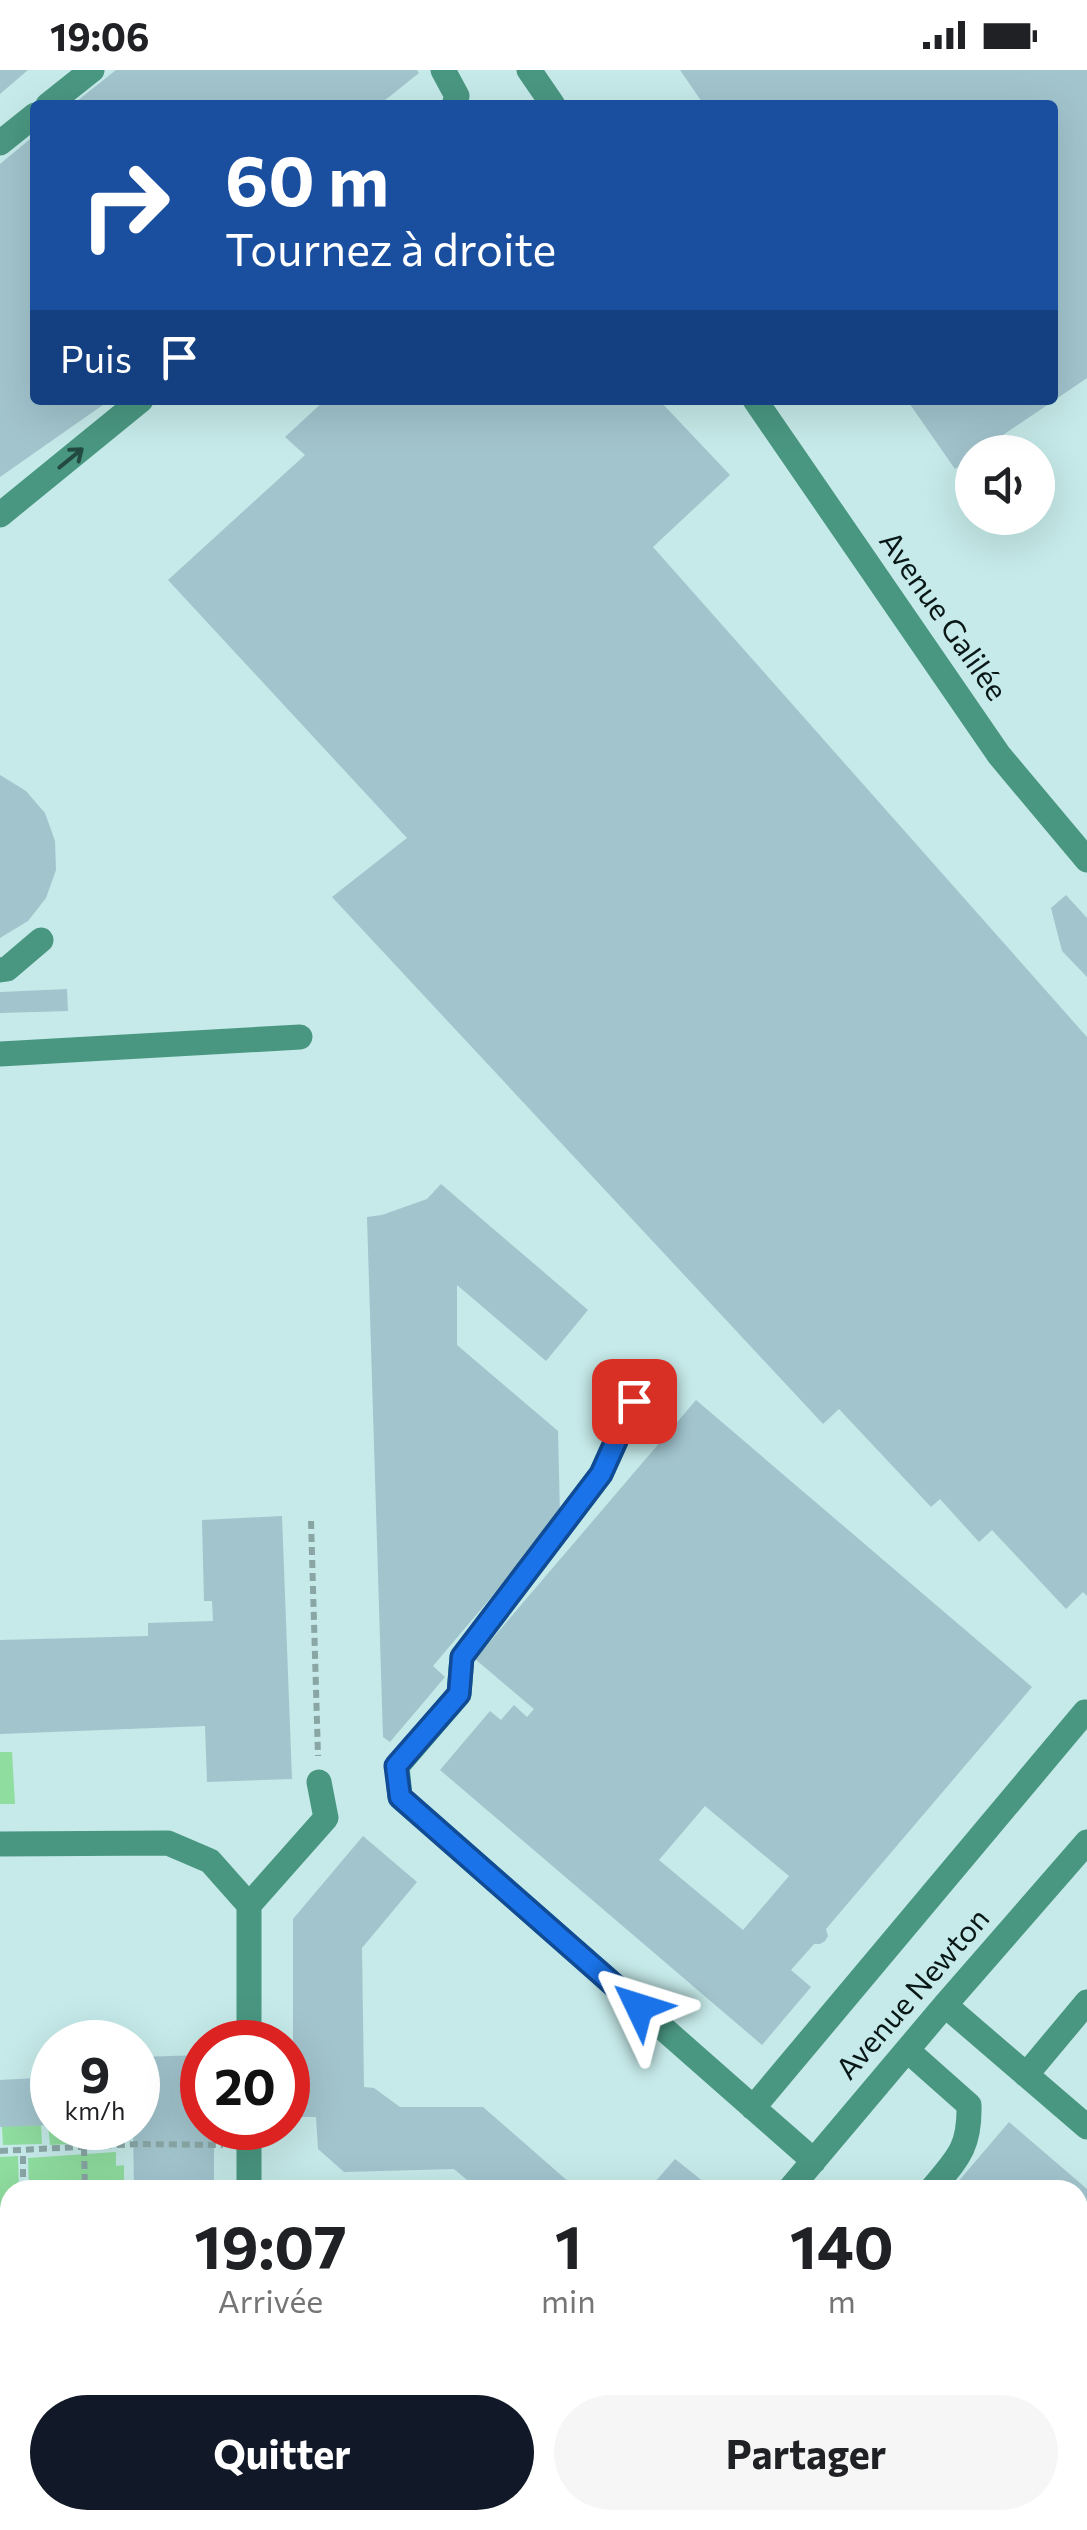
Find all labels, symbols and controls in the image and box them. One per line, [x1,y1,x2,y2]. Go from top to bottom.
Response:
text: 19:06 [50,12,149,59]
text: 60 m [225,135,389,220]
icon: right [60,140,190,270]
text: Tournez à droite [225,220,556,275]
icon: arrive [152,330,207,385]
text: Puis [60,334,132,381]
map controls [955,435,1055,535]
button: sound [955,435,1055,535]
one-way arrow [57,447,83,469]
street label: Avenue Galilée [873,523,1017,706]
pin [592,1359,677,1444]
icon: arrive [607,1374,662,1429]
street label: Avenue Newton [827,1899,996,2086]
position arrow [587,1955,691,2059]
speed limit sign: 20 [180,2020,310,2150]
text: 9 [80,2042,110,2103]
text: km/h [65,2095,125,2125]
text: 19:07 [194,2208,347,2281]
text: 1 [555,2208,582,2281]
text: 140 [790,2208,894,2281]
text: Arrivée [218,2280,323,2320]
text: min [541,2280,595,2320]
text: m [828,2280,856,2320]
button: Quitter [30,2395,534,2510]
button: Partager [554,2395,1058,2510]

